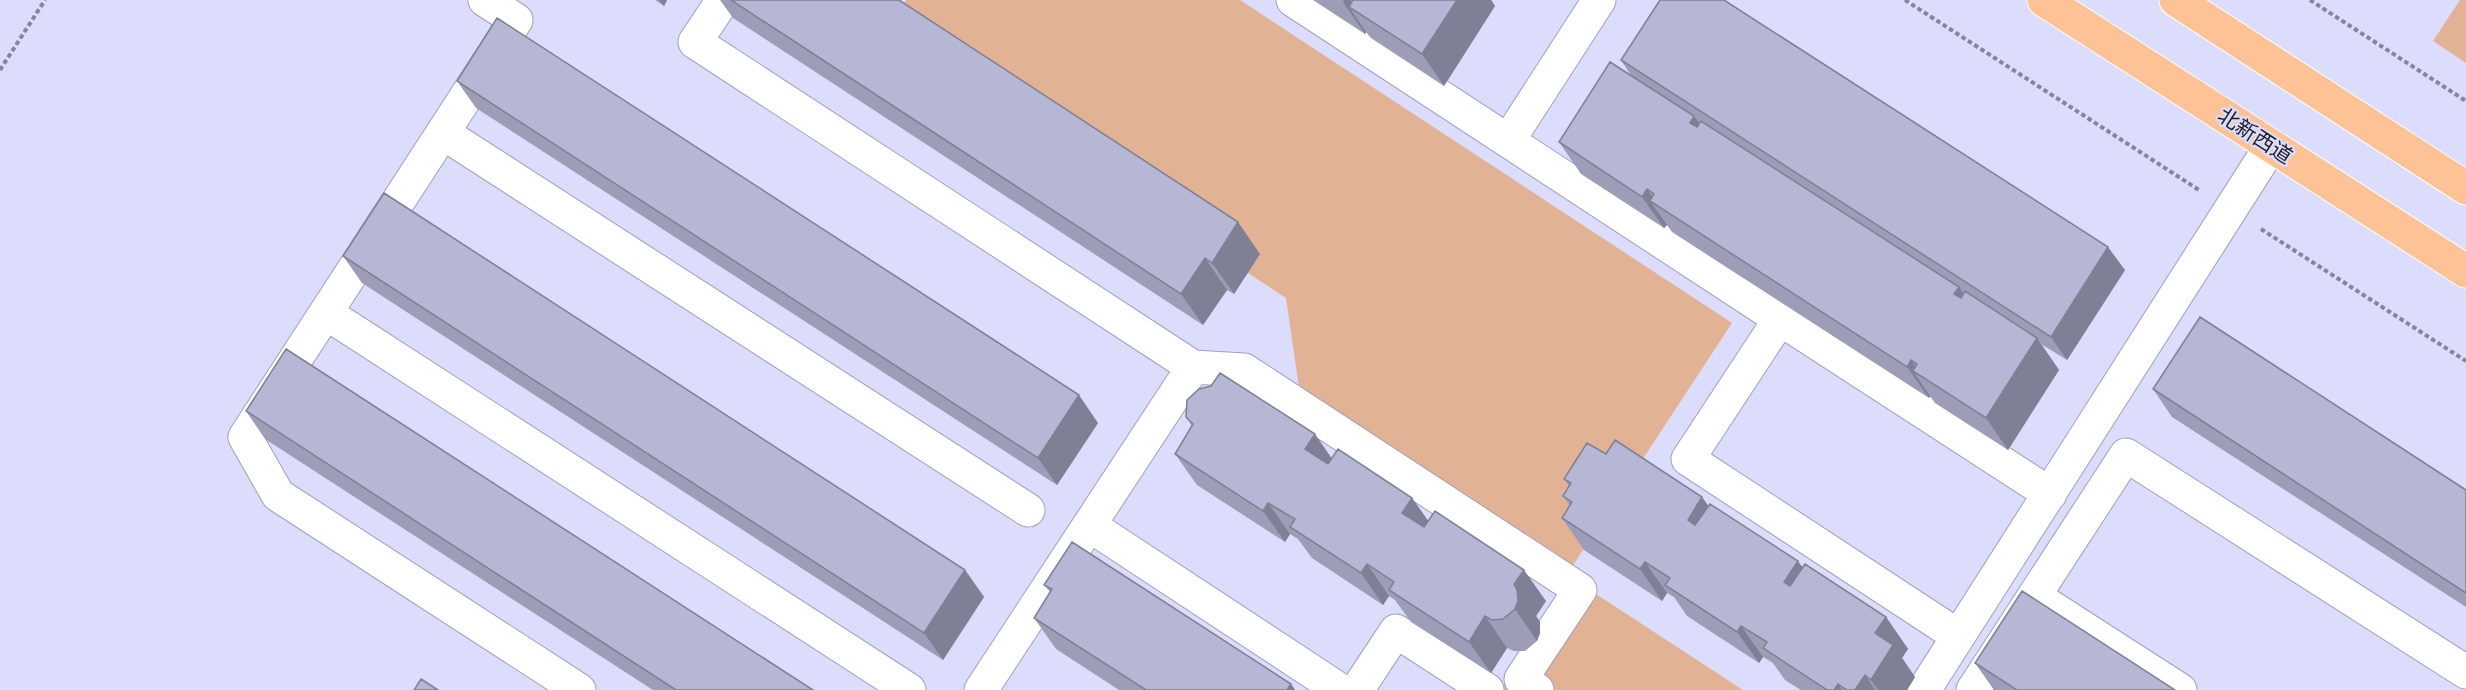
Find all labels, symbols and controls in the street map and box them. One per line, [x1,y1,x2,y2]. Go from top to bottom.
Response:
street label: 北新西道 [2214,101,2298,168]

